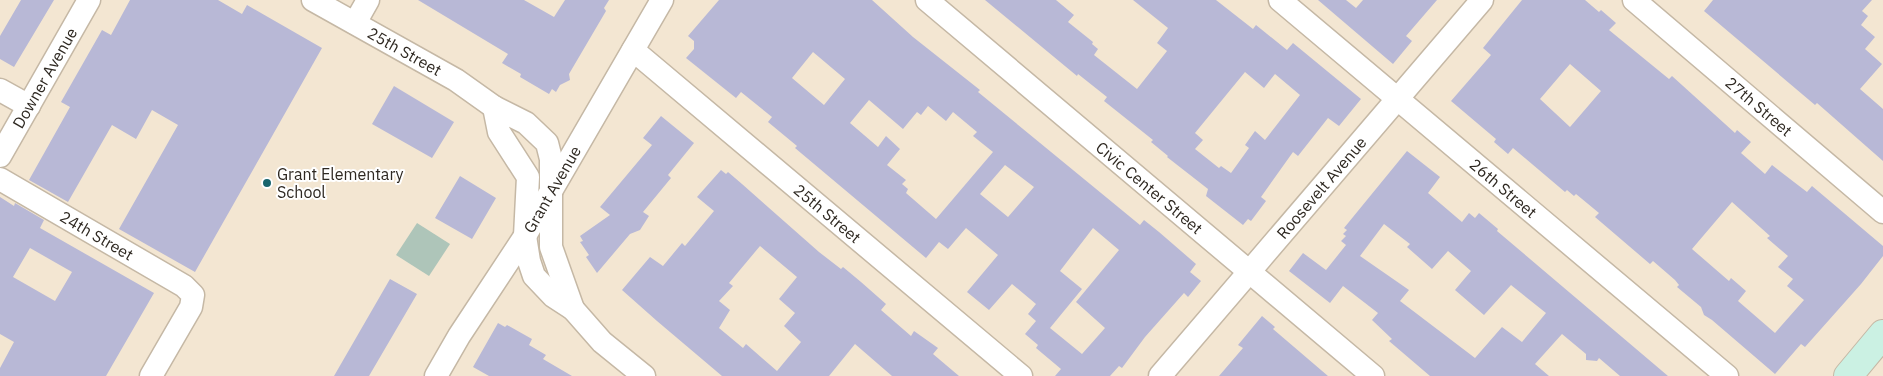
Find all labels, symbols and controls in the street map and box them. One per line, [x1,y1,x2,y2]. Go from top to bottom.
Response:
street label: 25th Street [364,23,445,80]
street label: Downer Avenue [8,24,81,132]
street label: 27th Street [1721,72,1796,140]
street label: Roosevelt Avenue [1272,132,1371,243]
street label: Civic Center Street [1092,137,1207,238]
street label: Grant Avenue [519,142,585,236]
street label: 26th Street [1466,154,1541,222]
place label: Grant Elementary School [277,164,403,202]
marker: Grant Elementary School [261,177,273,189]
street label: 25th Street [790,179,865,247]
street label: 24th Street [56,206,137,264]

